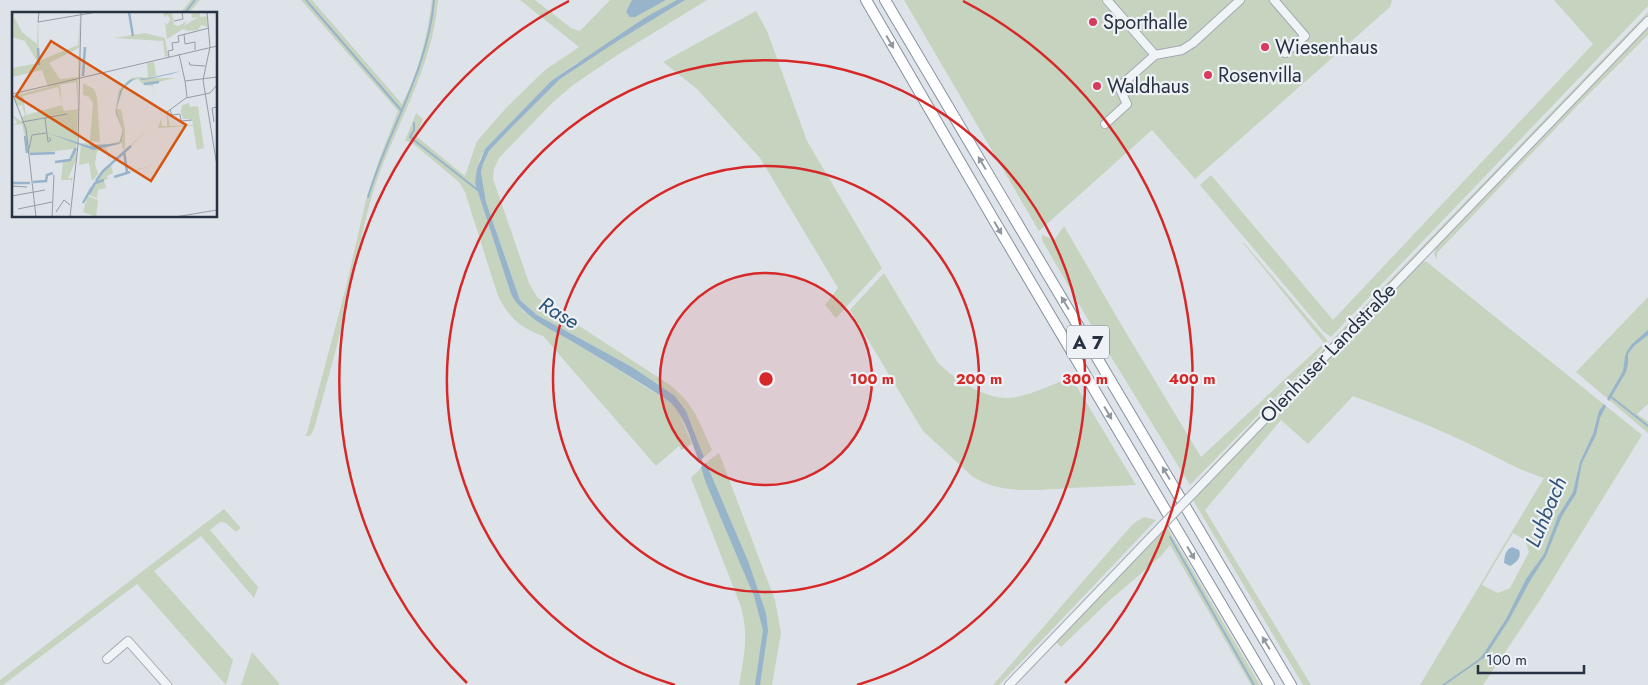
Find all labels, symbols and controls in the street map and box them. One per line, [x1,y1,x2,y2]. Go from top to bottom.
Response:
place label: Sporthalle [1103,8,1188,37]
inset map [12,12,218,218]
marker: Sporthalle [1087,16,1099,28]
place label: Wiesenhaus [1275,33,1378,62]
one-way arrow [886,36,895,49]
marker: Wiesenhaus [1259,41,1271,53]
place label: Rosenvilla [1218,61,1302,90]
marker: Rosenvilla [1202,69,1214,81]
place label: Waldhaus [1107,72,1189,101]
marker: Waldhaus [1091,80,1103,92]
one-way arrow [978,157,987,170]
one-way arrow [994,221,1003,235]
street label: Olenhuser Landstraße [1253,276,1403,430]
water label: Rase [533,289,585,337]
one-way arrow [1061,296,1069,311]
road number: A 7 [1067,326,1109,358]
text: 100 m [850,368,894,390]
text: 200 m [956,368,1002,390]
text: 300 m [1062,368,1108,390]
text: 400 m [1168,368,1216,390]
centre of rings [757,370,775,388]
one-way arrow [1104,405,1112,420]
one-way arrow [1161,467,1170,480]
water label: Luhbach [1518,472,1574,552]
one-way arrow [1186,546,1195,559]
one-way arrow [1262,637,1271,650]
scale bar [1478,642,1584,674]
text: 100 m [1486,649,1527,671]

